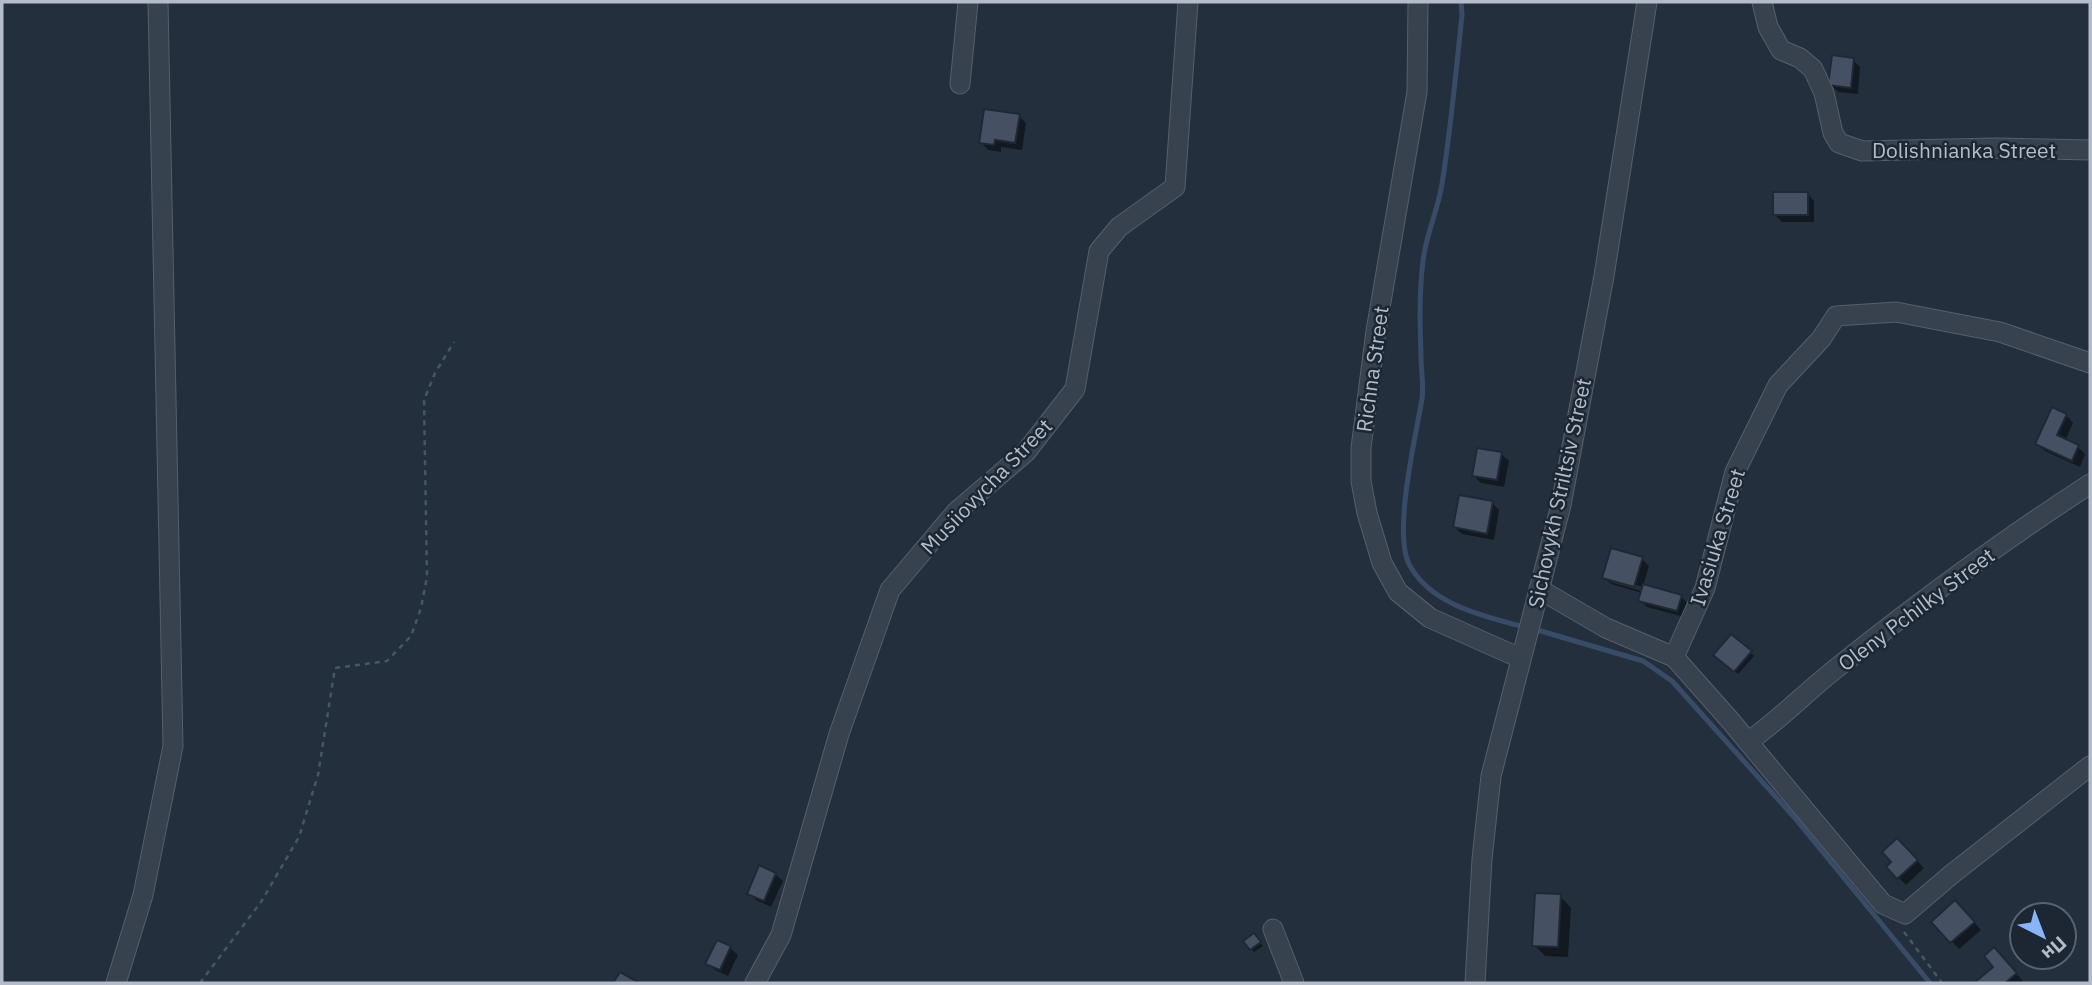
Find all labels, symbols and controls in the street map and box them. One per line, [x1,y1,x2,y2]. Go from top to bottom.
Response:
street label: Dolishnianka Street [1872,136,2056,164]
street label: Richna Street [1349,304,1395,434]
street label: Sichovykh Striltsiv Street [1521,376,1597,610]
street label: Musiiovycha Street [914,412,1058,560]
street label: Ivasiuka Street [1683,465,1751,609]
street label: Oleny Pchilky Street [1832,541,2000,677]
north arrow [2008,901,2078,971]
text: Пн [2037,931,2072,966]

